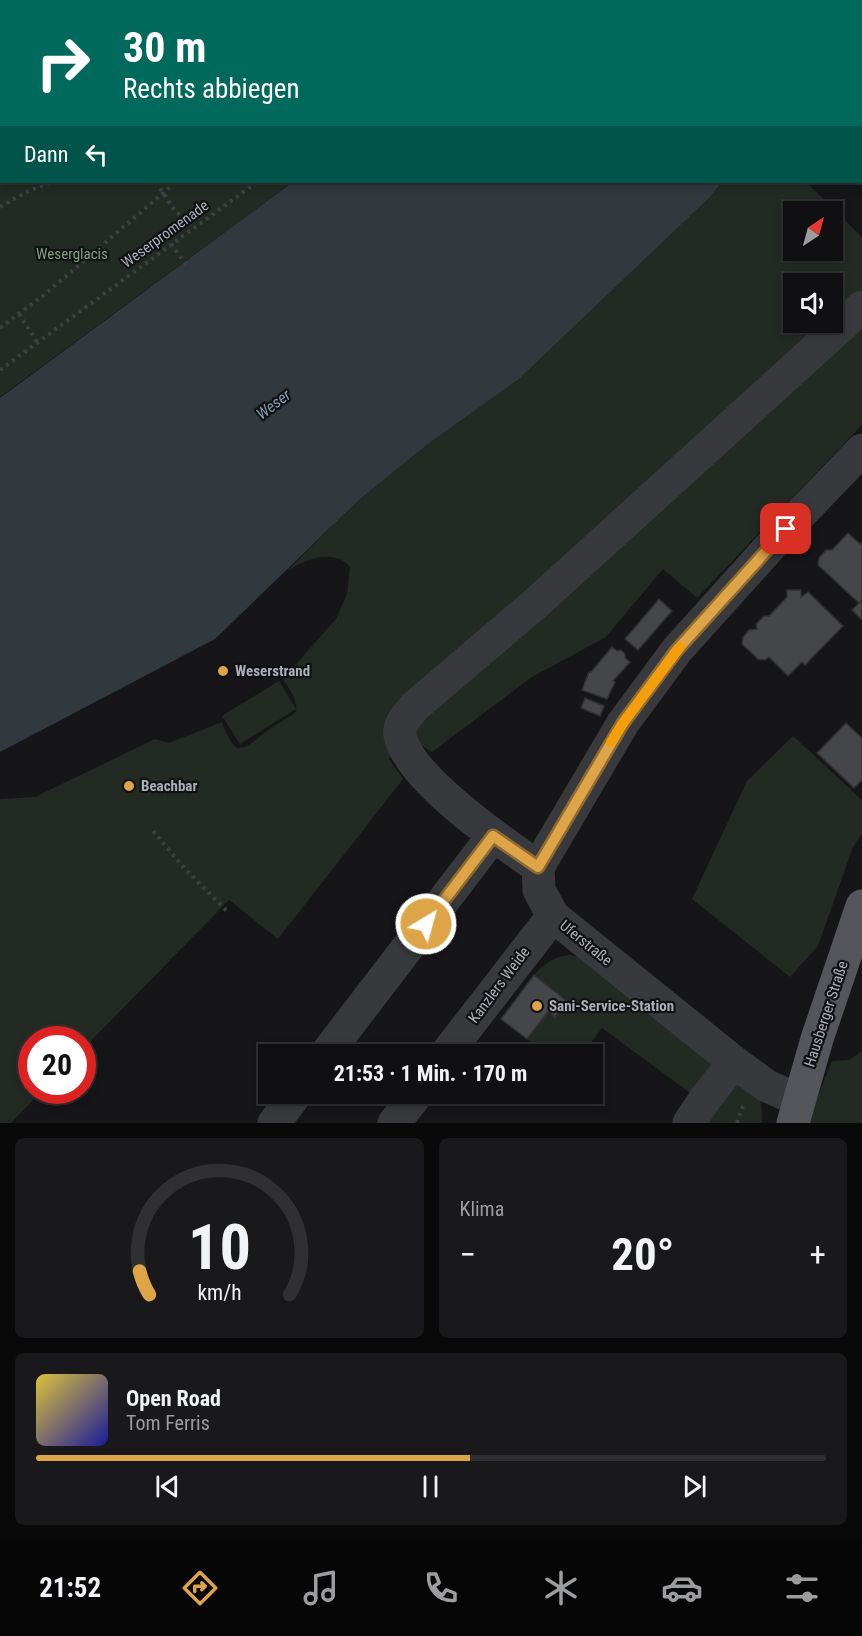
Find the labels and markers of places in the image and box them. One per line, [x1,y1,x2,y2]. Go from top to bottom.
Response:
pin [760,503,811,554]
place label: Weserstrand [235,662,310,680]
marker: Weserstrand [216,664,230,678]
place label: Beachbar [141,777,197,795]
marker: Beachbar [122,779,136,793]
place label: Sani-Service-Station [549,997,674,1015]
marker: Sani-Service-Station [530,999,544,1013]

